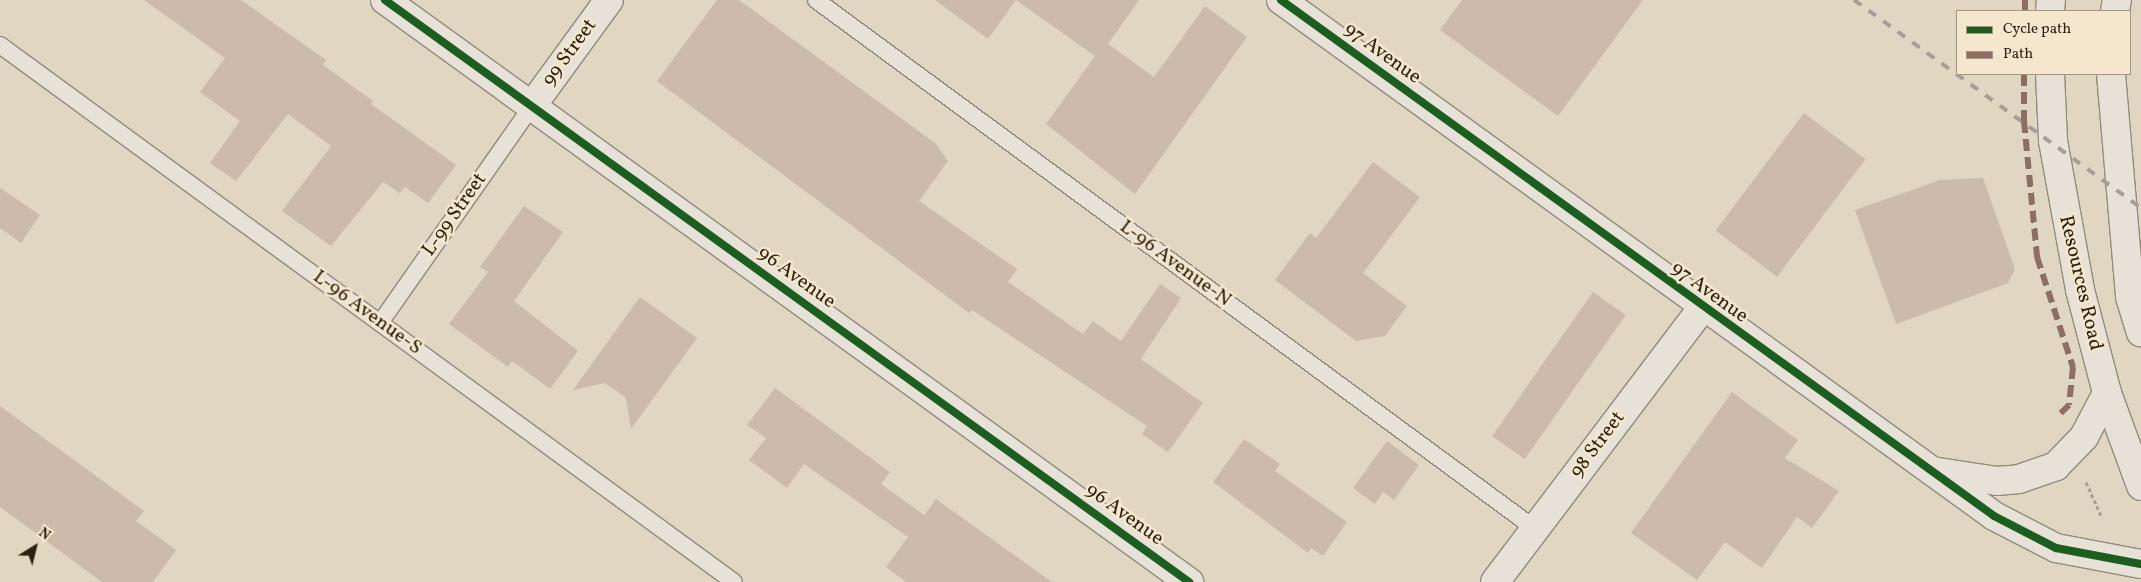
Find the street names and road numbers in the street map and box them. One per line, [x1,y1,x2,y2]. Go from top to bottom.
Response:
street label: 99 Street [538,15,602,91]
street label: 97 Avenue [1339,18,1425,90]
street label: L-99 Street [418,169,492,261]
street label: Resources Road [2053,213,2107,353]
street label: L-96 Avenue-N [1115,215,1235,313]
street label: 96 Avenue [752,242,840,314]
street label: 97 Avenue [1666,257,1752,329]
street label: L-96 Avenue-S [308,265,426,361]
street label: 98 Street [1565,407,1631,483]
street label: 96 Avenue [1080,479,1168,551]

